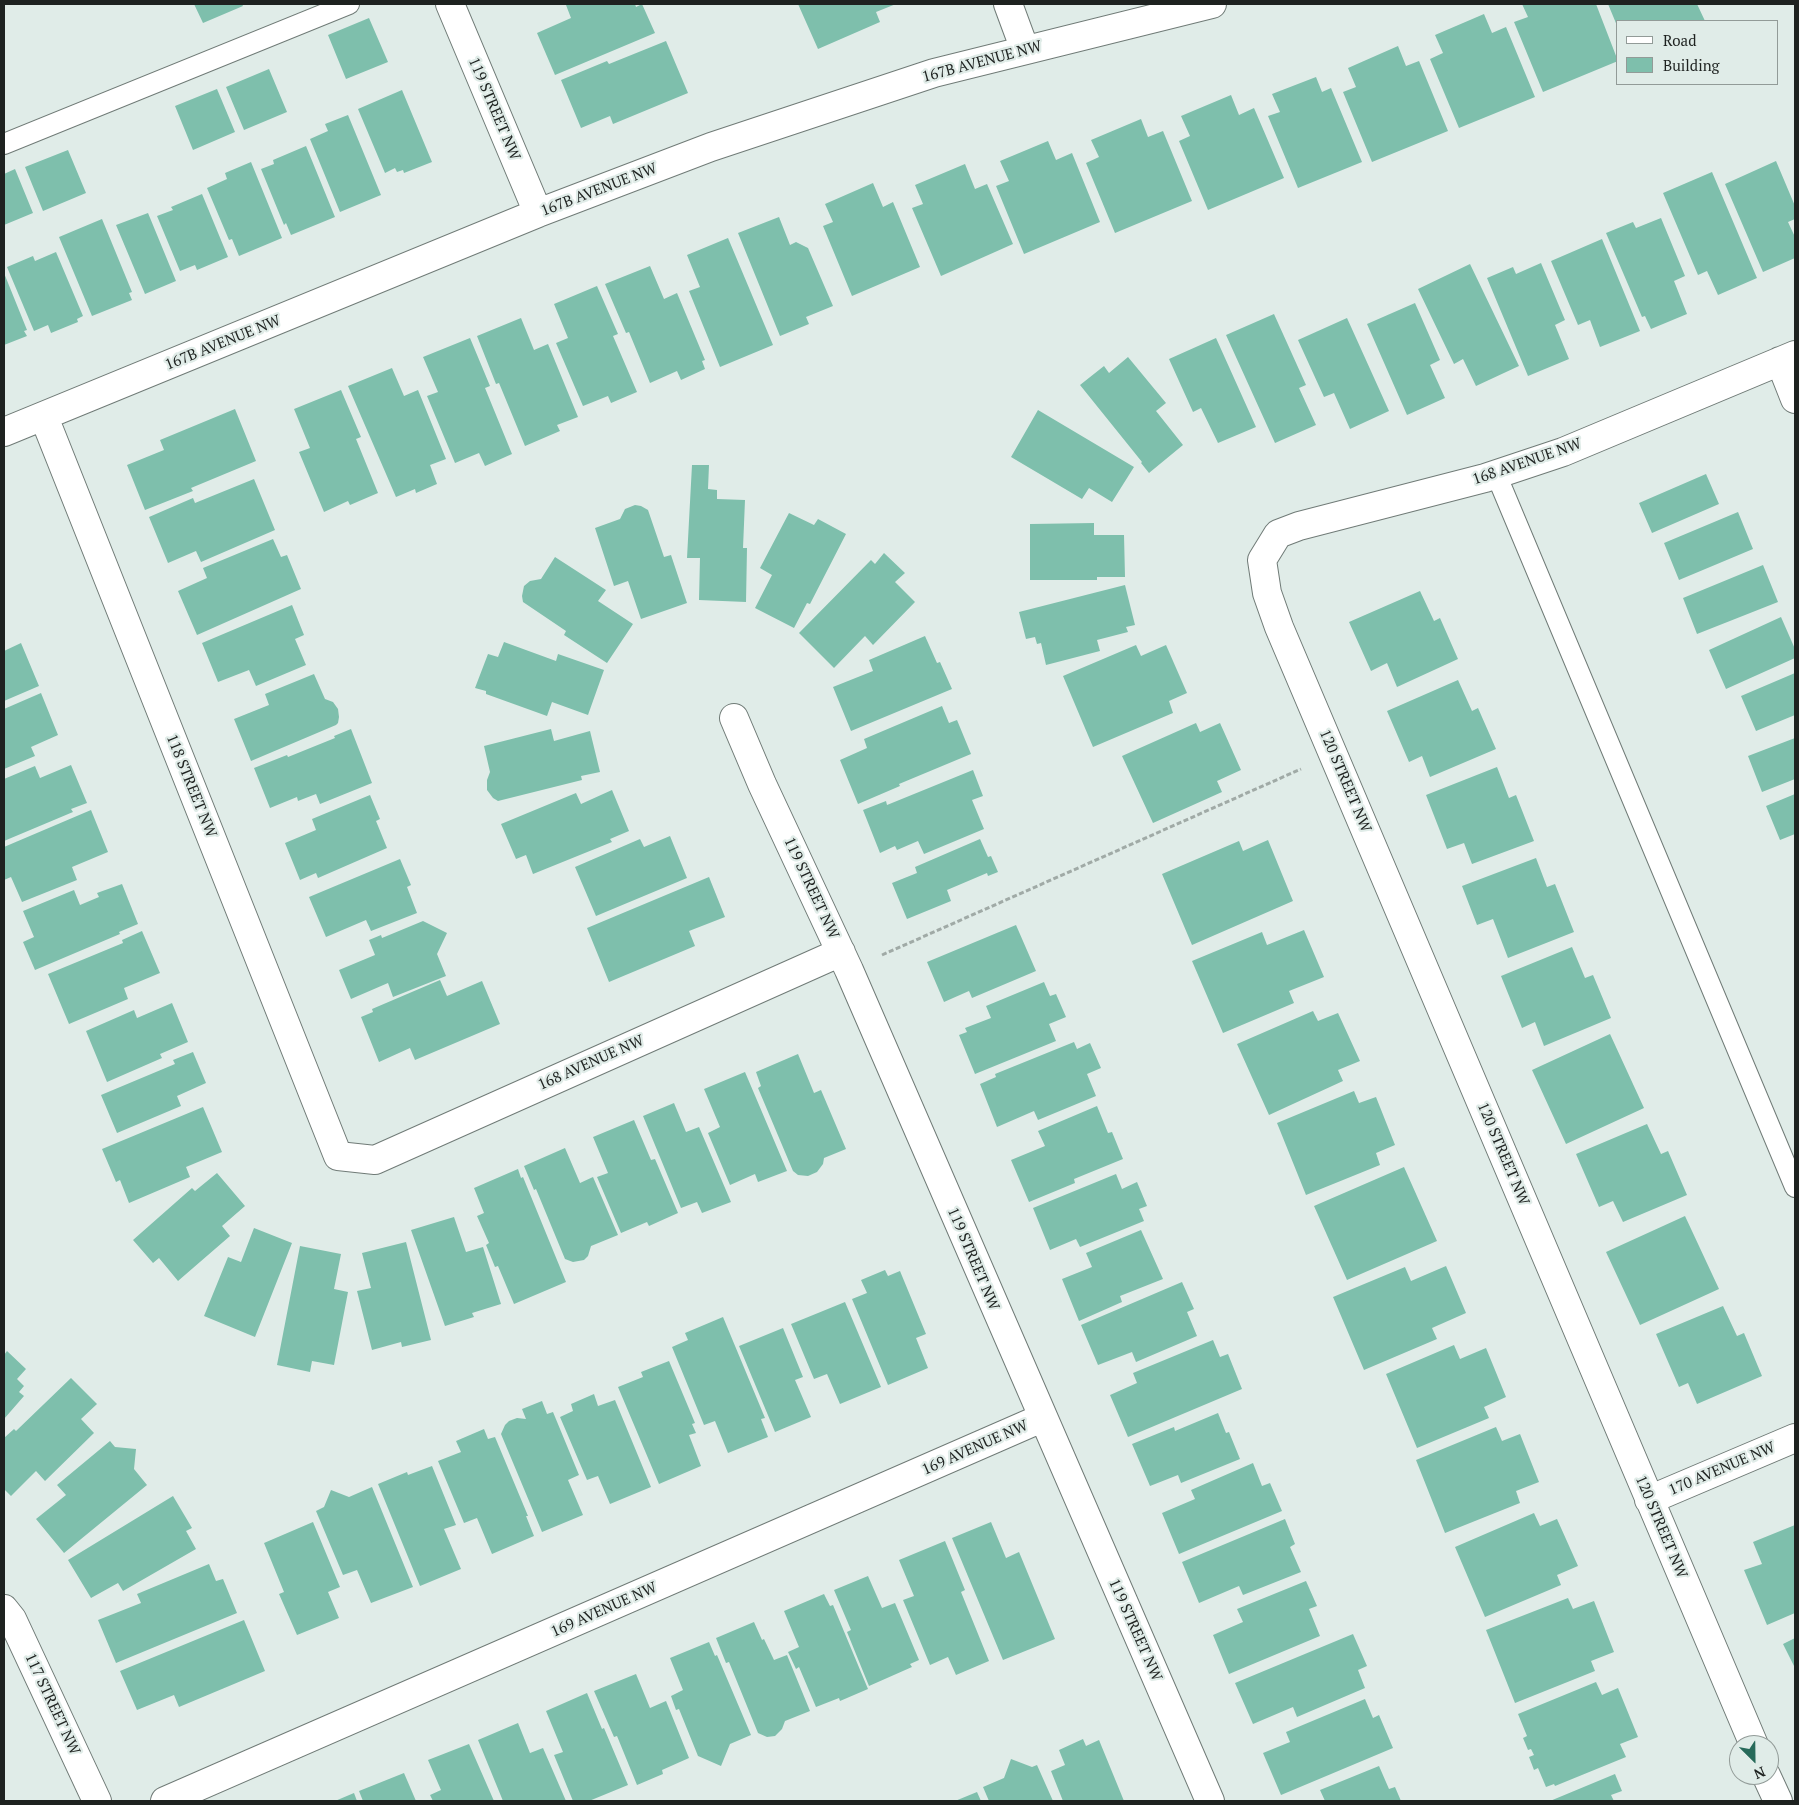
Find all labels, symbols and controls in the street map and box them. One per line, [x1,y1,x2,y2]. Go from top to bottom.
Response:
legend [1616,20,1779,85]
text: Road [1663,30,1696,50]
street label: 167B AVENUE NW [920,37,1044,87]
street label: 119 STREET NW [464,55,524,163]
text: Building [1663,55,1720,75]
street label: 167B AVENUE NW [538,160,660,220]
street label: 167B AVENUE NW [163,312,283,374]
street label: 168 AVENUE NW [1470,435,1584,489]
street label: 120 STREET NW [1315,727,1375,835]
street label: 118 STREET NW [162,732,220,840]
street label: 119 STREET NW [780,834,842,942]
street label: 168 AVENUE NW [535,1032,647,1094]
street label: 120 STREET NW [1473,1100,1533,1208]
street label: 119 STREET NW [943,1205,1003,1313]
street label: 169 AVENUE NW [919,1417,1031,1479]
street label: 170 AVENUE NW [1666,1438,1778,1500]
street label: 120 STREET NW [1631,1473,1691,1581]
street label: 119 STREET NW [1104,1576,1166,1684]
street label: 169 AVENUE NW [548,1579,660,1641]
street label: 117 STREET NW [21,1650,83,1758]
north arrow [1729,1735,1779,1785]
text: N [1751,1763,1768,1784]

